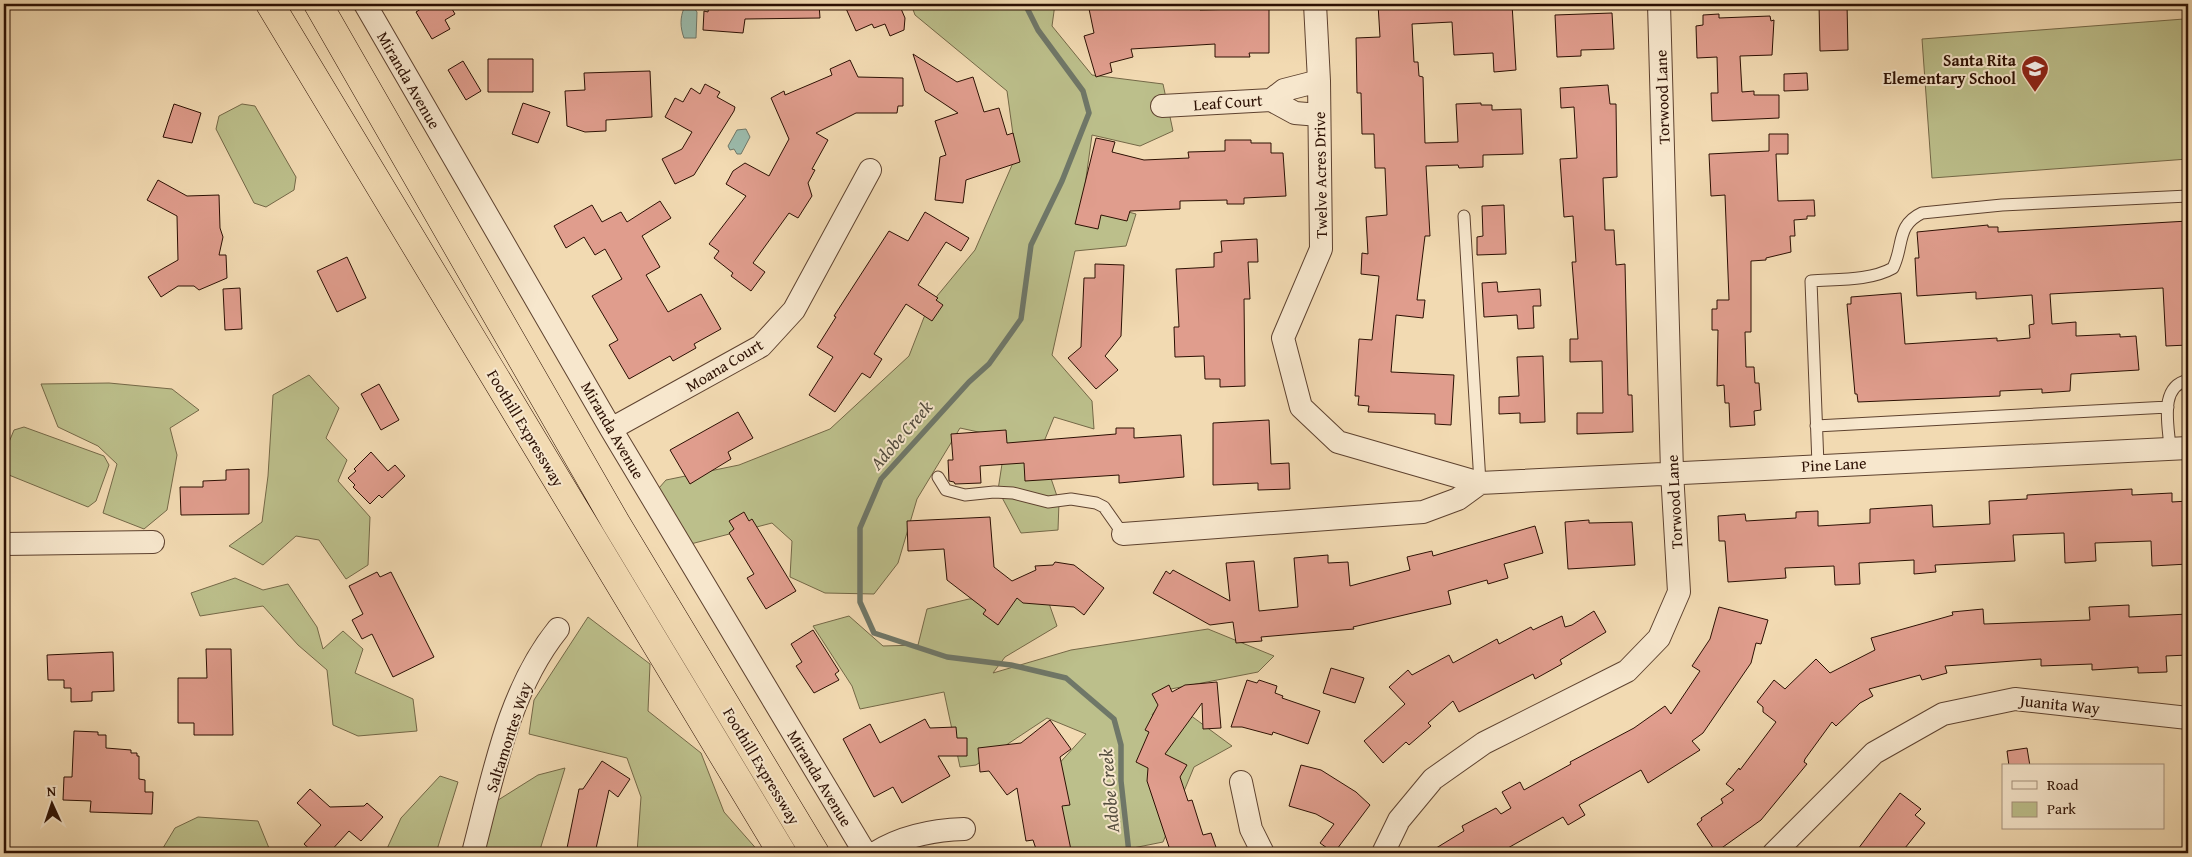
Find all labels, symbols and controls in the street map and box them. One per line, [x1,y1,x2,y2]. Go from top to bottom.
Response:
street label: Miranda Avenue [371,27,447,133]
place label: Santa Rita Elementary School [1883,48,2017,90]
street label: Torwood Lane [1648,49,1676,145]
school or university icon: Santa Rita Elementary School [2020,54,2050,93]
street label: Leaf Court [1193,88,1264,116]
street label: Twelve Acres Drive [1307,111,1333,239]
street label: Moana Court [681,332,768,398]
street label: Foothill Expressway [481,365,571,491]
street label: Miranda Avenue [575,377,651,483]
water label: Adobe Creek [863,394,939,476]
street label: Pine Lane [1801,450,1867,478]
street label: Torwood Lane [1660,454,1688,550]
street label: Saltamontes Way [479,679,537,795]
street label: Juanita Way [2017,688,2101,720]
street label: Foothill Expressway [717,703,807,829]
street label: Miranda Avenue [782,725,858,831]
water label: Adobe Creek [1092,747,1126,835]
legend [2002,764,2164,830]
text: Road [2047,774,2078,795]
north arrow [28,780,78,830]
text: N [46,781,57,801]
text: Park [2047,798,2076,819]

